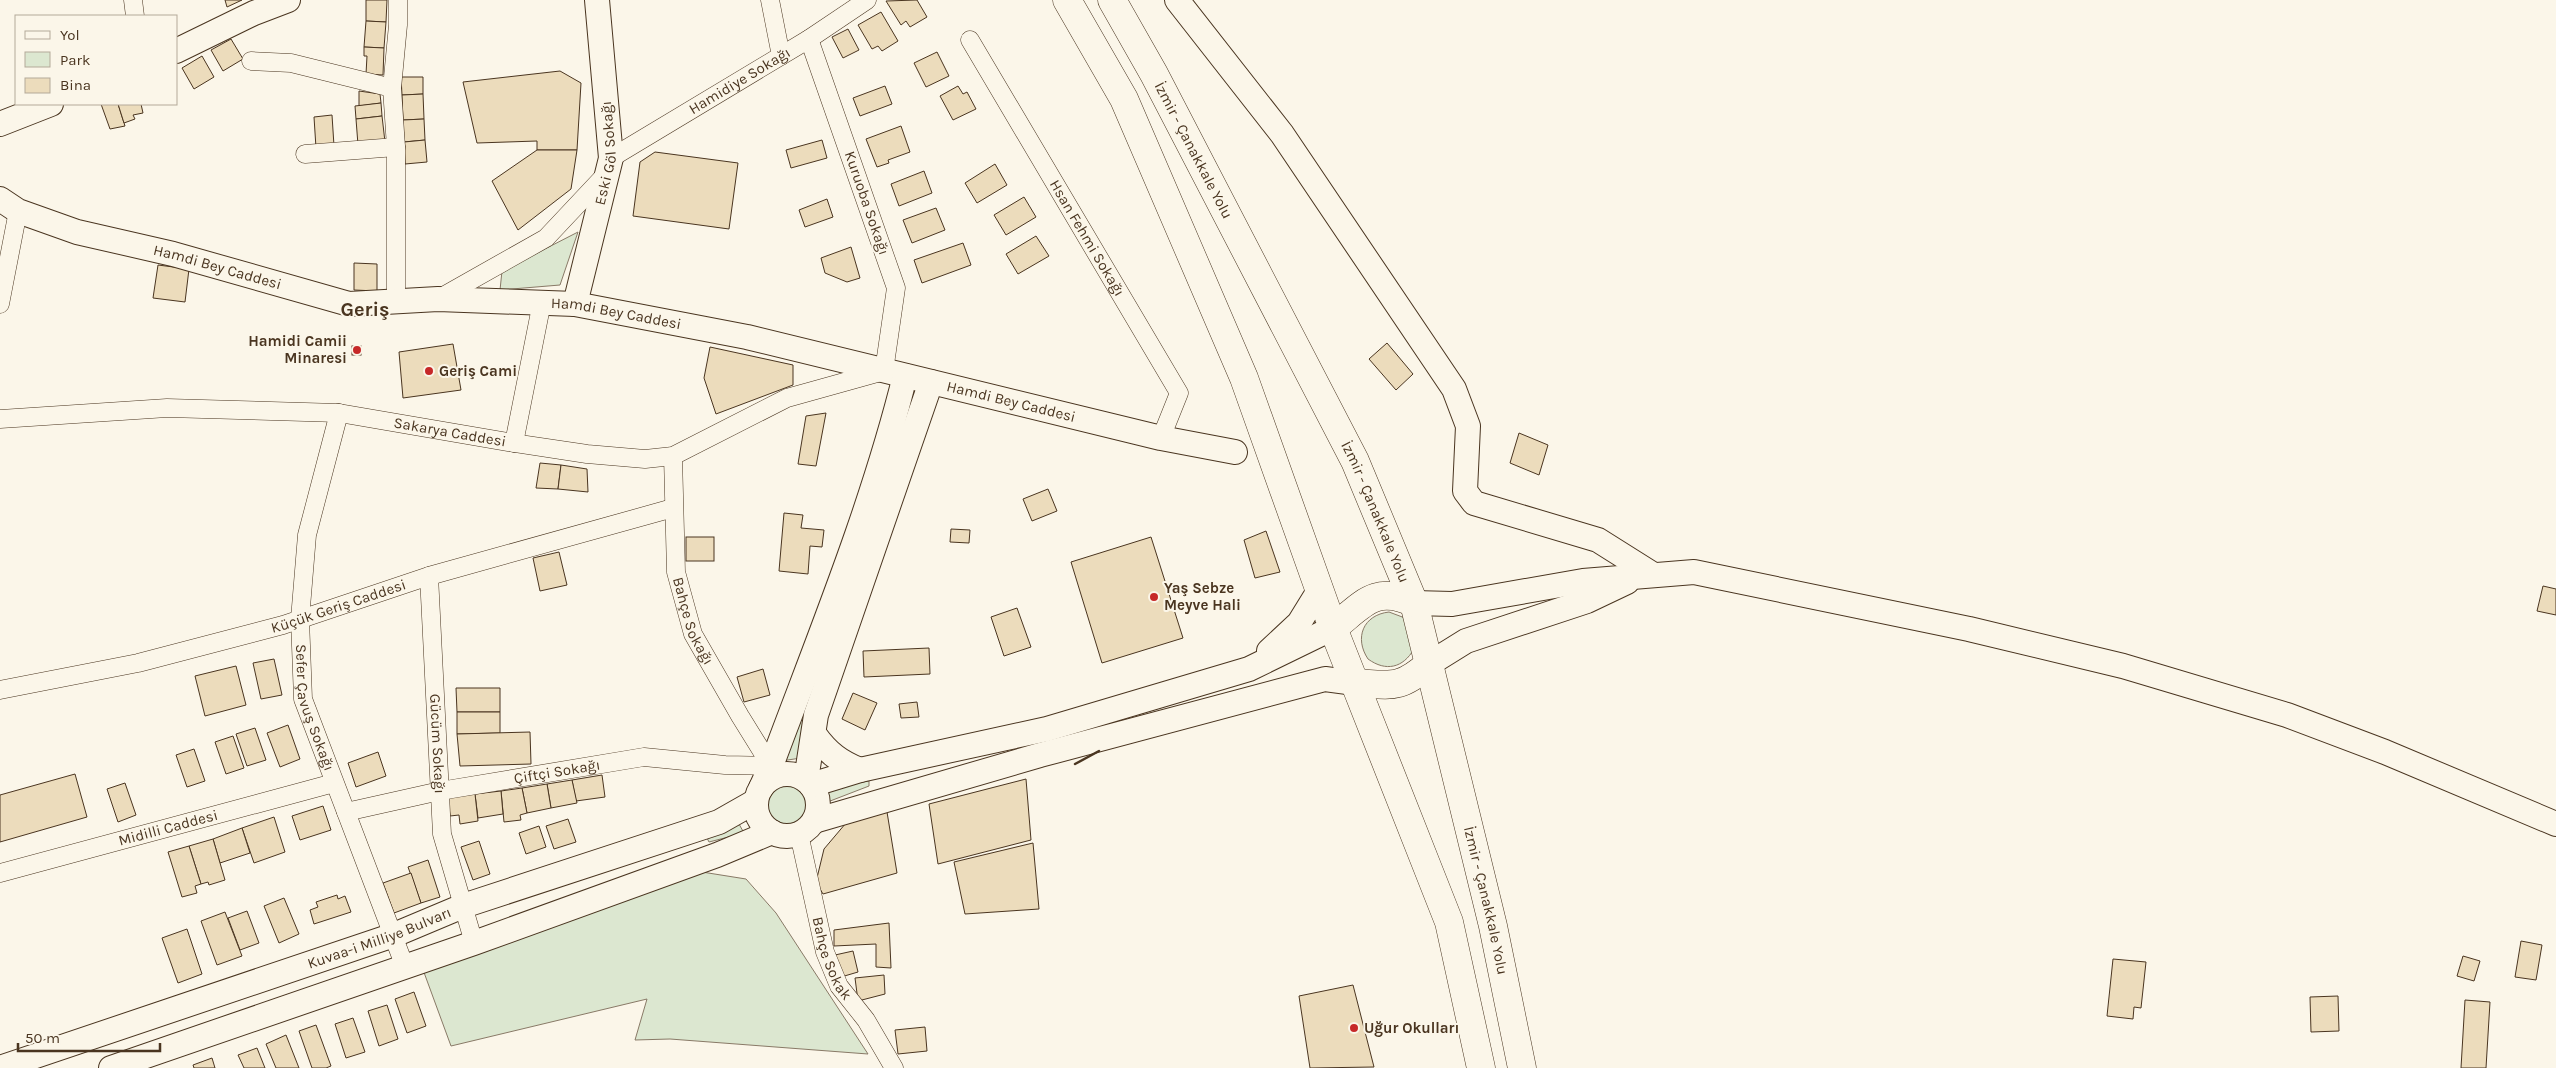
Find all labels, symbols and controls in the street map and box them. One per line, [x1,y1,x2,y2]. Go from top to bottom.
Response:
legend [15,15,178,105]
text: Yol [60,26,80,44]
street label: Hamidiye Sokağı [685,43,794,118]
text: Park [60,51,90,69]
text: Bina [60,76,91,94]
street label: İzmir - Çanakkale Yolu [1151,79,1237,222]
street label: Eski Göl Sokağı [591,100,620,207]
street label: Kuruoba Sokağı [841,149,893,257]
street label: Hsan Fehmi Sokağı [1046,177,1129,299]
street label: Hamdi Bey Caddesi [152,241,284,293]
street label: Hamdi Bey Caddesi [551,294,683,333]
district label: Geriş [340,298,390,321]
place label: Hamidi Camii Minaresi [248,332,347,367]
marker: Hamidi Camii Minaresi [351,344,363,356]
place label: Geriş Cami [439,362,517,380]
marker: Geriş Cami [423,365,435,377]
street label: Hamdi Bey Caddesi [945,377,1078,426]
street label: Sakarya Caddesi [392,414,507,450]
street label: İzmir - Çanakkale Yolu [1337,438,1413,585]
street label: Küçük Geriş Caddesi [269,575,408,637]
street label: Bahçe Sokağı [669,575,718,668]
place label: Yaş Sebze Meyve Hali [1164,579,1241,614]
marker: Yaş Sebze Meyve Hali [1148,591,1160,603]
street label: Sefer Çavuş Sokağı [292,644,338,773]
street label: Gücüm Sokağı [426,693,449,794]
street label: Çiftçi Sokağı [513,755,602,788]
street label: Midilli Caddesi [116,806,220,850]
street label: İzmir - Çanakkale Yolu [1460,824,1512,976]
street label: Kuvaa-i Milliye Bulvarı [305,903,454,973]
street label: Bahçe Sokak [808,915,856,1004]
place label: Uğur Okulları [1364,1019,1459,1037]
scale bar [18,1020,160,1052]
marker: Uğur Okulları [1348,1022,1360,1034]
text: 50 m [25,1029,60,1047]

